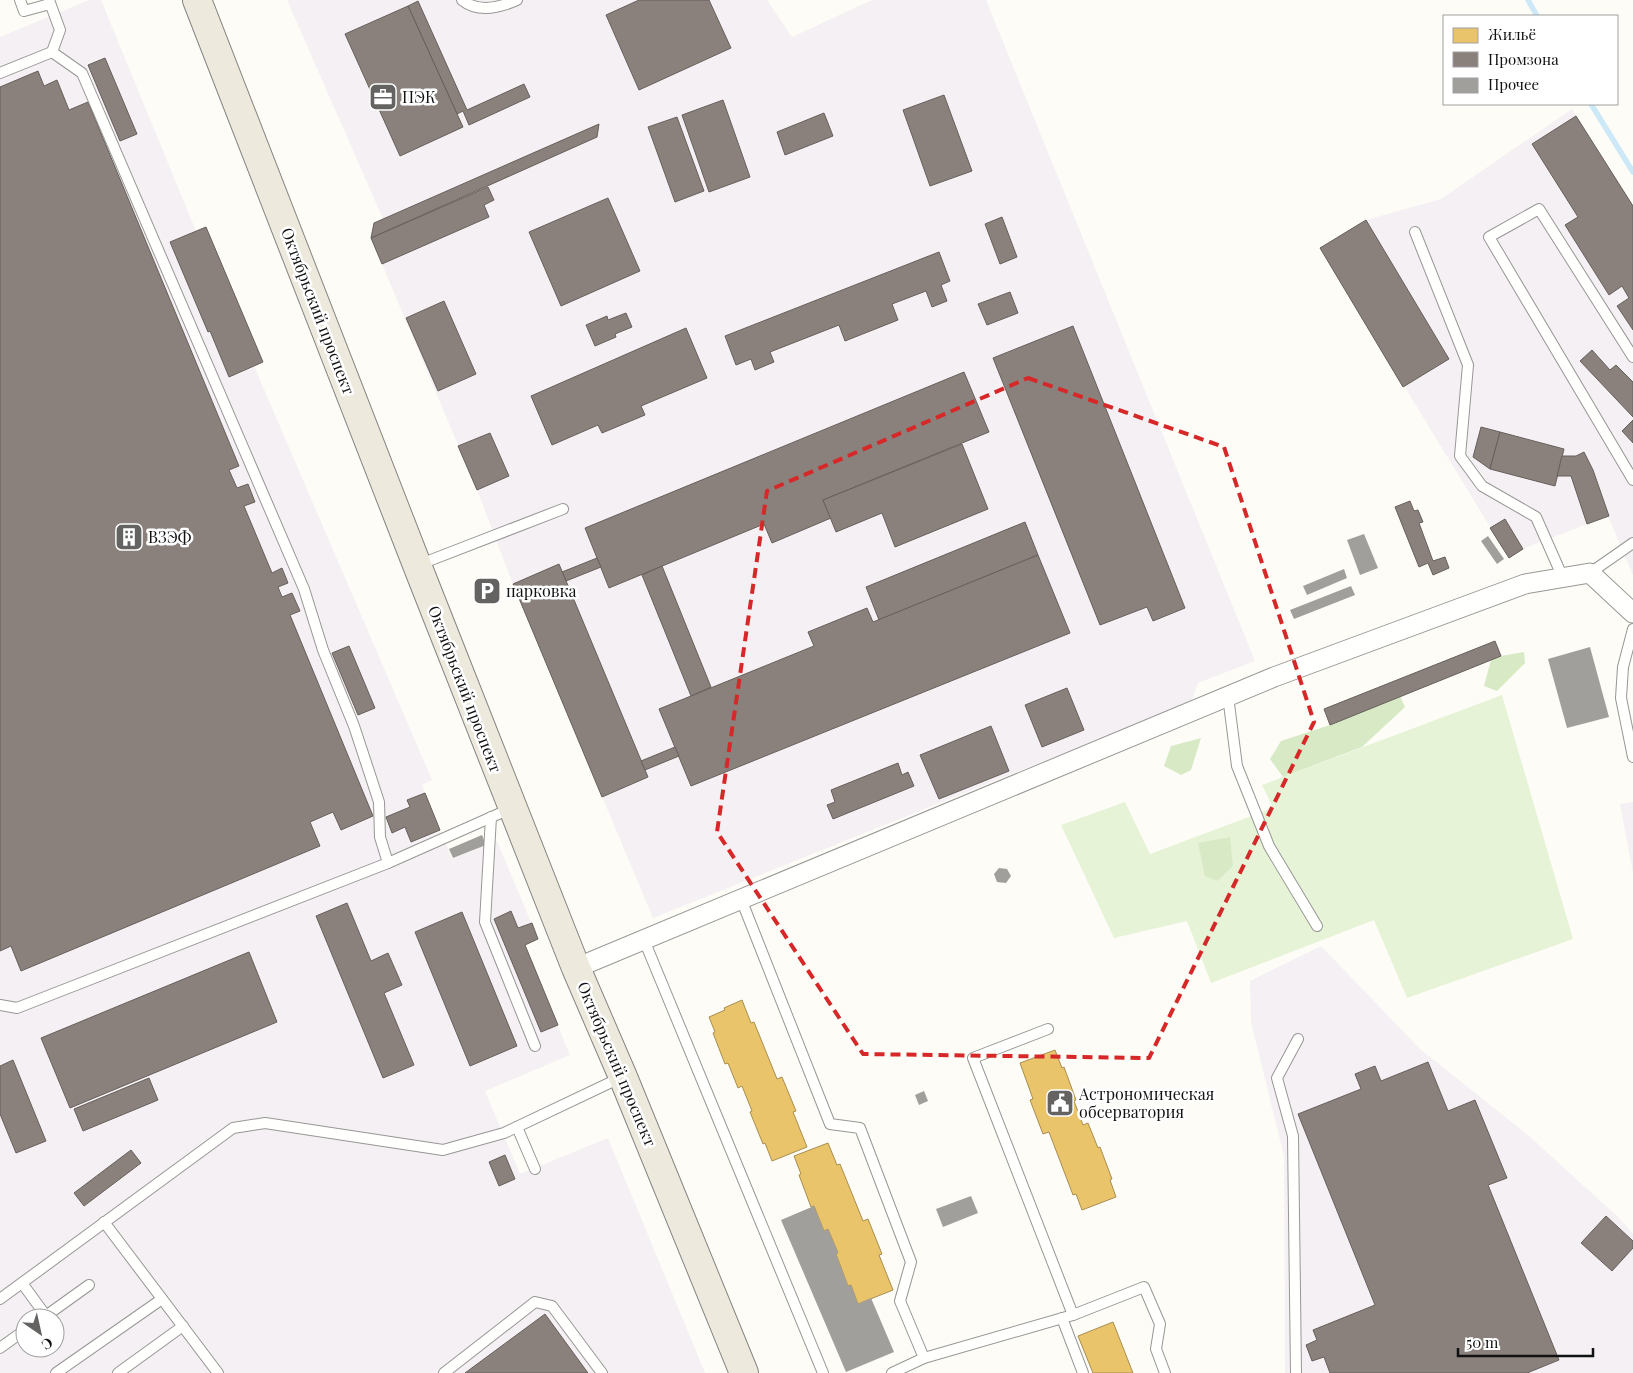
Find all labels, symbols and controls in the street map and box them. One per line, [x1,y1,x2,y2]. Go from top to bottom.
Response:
legend [1443,15,1618,105]
text: Жильё [1488,24,1536,44]
text: Промзона [1488,49,1559,69]
text: Прочее [1488,74,1539,94]
office icon: ПЭК [368,82,398,112]
place label: ПЭК [402,86,436,107]
street label: Октябрьский проспект [277,224,360,397]
building icon: ВЗЭФ [114,522,144,552]
place label: ВЗЭФ [148,526,192,547]
parking icon: парковка [472,576,502,606]
place label: парковка [506,580,577,601]
street label: Октябрьский проспект [424,602,507,775]
street label: Октябрьский проспект [573,978,662,1150]
place label: Aстрономическая обсерватория [1078,1083,1215,1122]
public building icon: Aстрономическая обсерватория [1045,1088,1075,1118]
north arrow [15,1308,65,1358]
scale bar [1458,1326,1593,1358]
text: 50 m [1466,1332,1499,1352]
text: С [38,1334,57,1355]

